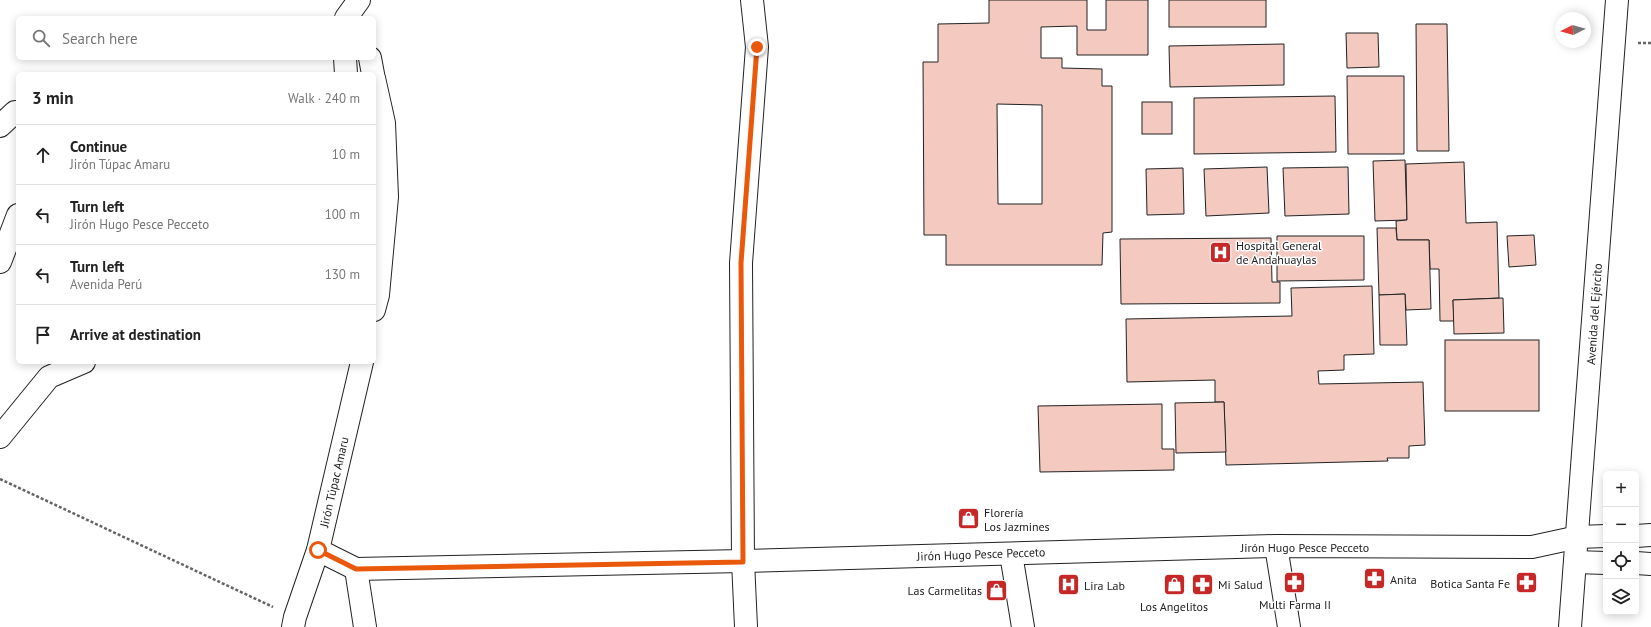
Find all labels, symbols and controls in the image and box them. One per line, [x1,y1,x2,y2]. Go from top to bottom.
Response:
north arrow [1555,12,1591,48]
search box [16,16,376,60]
icon: search [30,27,52,49]
text: Search here [62,29,138,48]
route end [748,38,766,56]
text: 3 min [32,87,73,109]
text: Walk · 240 m [288,90,360,107]
text: Continue [70,137,127,156]
icon: ahead [32,144,54,166]
text: 10 m [332,146,360,163]
text: Jirón Túpac Amaru [70,156,170,173]
text: Turn left [70,197,124,216]
icon: left [32,204,54,226]
text: 100 m [325,206,360,223]
text: Jirón Hugo Pesce Pecceto [70,216,209,233]
place label: Hospital General de Andahuaylas [1236,238,1322,267]
hospital icon: Hospital General de Andahuaylas [1208,239,1234,265]
text: Turn left [70,257,124,276]
street label: Avenida del Ejército [1583,263,1605,365]
icon: left [32,264,54,286]
text: 130 m [325,266,360,283]
text: Avenida Perú [70,276,142,293]
icon: arrive [32,324,54,346]
text: Arrive at destination [70,325,201,344]
street label: Jirón Túpac Amaru [316,435,352,530]
map controls [1603,471,1639,615]
button: + [1603,471,1639,507]
place label: Florería Los Jazmines [984,505,1050,534]
shop icon: Florería Los Jazmines [956,506,982,532]
button: − [1603,507,1639,543]
street label: Jirón Hugo Pesce Pecceto [1240,540,1369,555]
route start [309,541,327,559]
button: locate [1603,543,1639,579]
street label: Jirón Hugo Pesce Pecceto [916,544,1045,564]
pharmacy icon: Anita [1362,566,1388,592]
pharmacy icon: Multi Farma II [1282,570,1308,596]
pharmacy icon: Botica Santa Fe [1513,570,1539,596]
pharmacy icon: Mi Salud [1190,571,1216,597]
hospital icon: Lira Lab [1056,572,1082,598]
shop icon: Los Angelitos [1161,572,1187,598]
place label: Anita [1390,572,1417,587]
place label: Botica Santa Fe [1430,576,1510,591]
shop icon: Las Carmelitas [984,577,1010,603]
place label: Mi Salud [1218,577,1263,592]
place label: Lira Lab [1084,578,1125,593]
button: layers [1603,579,1639,615]
place label: Las Carmelitas [908,583,982,598]
place label: Multi Farma II [1259,597,1331,612]
place label: Los Angelitos [1140,599,1208,614]

